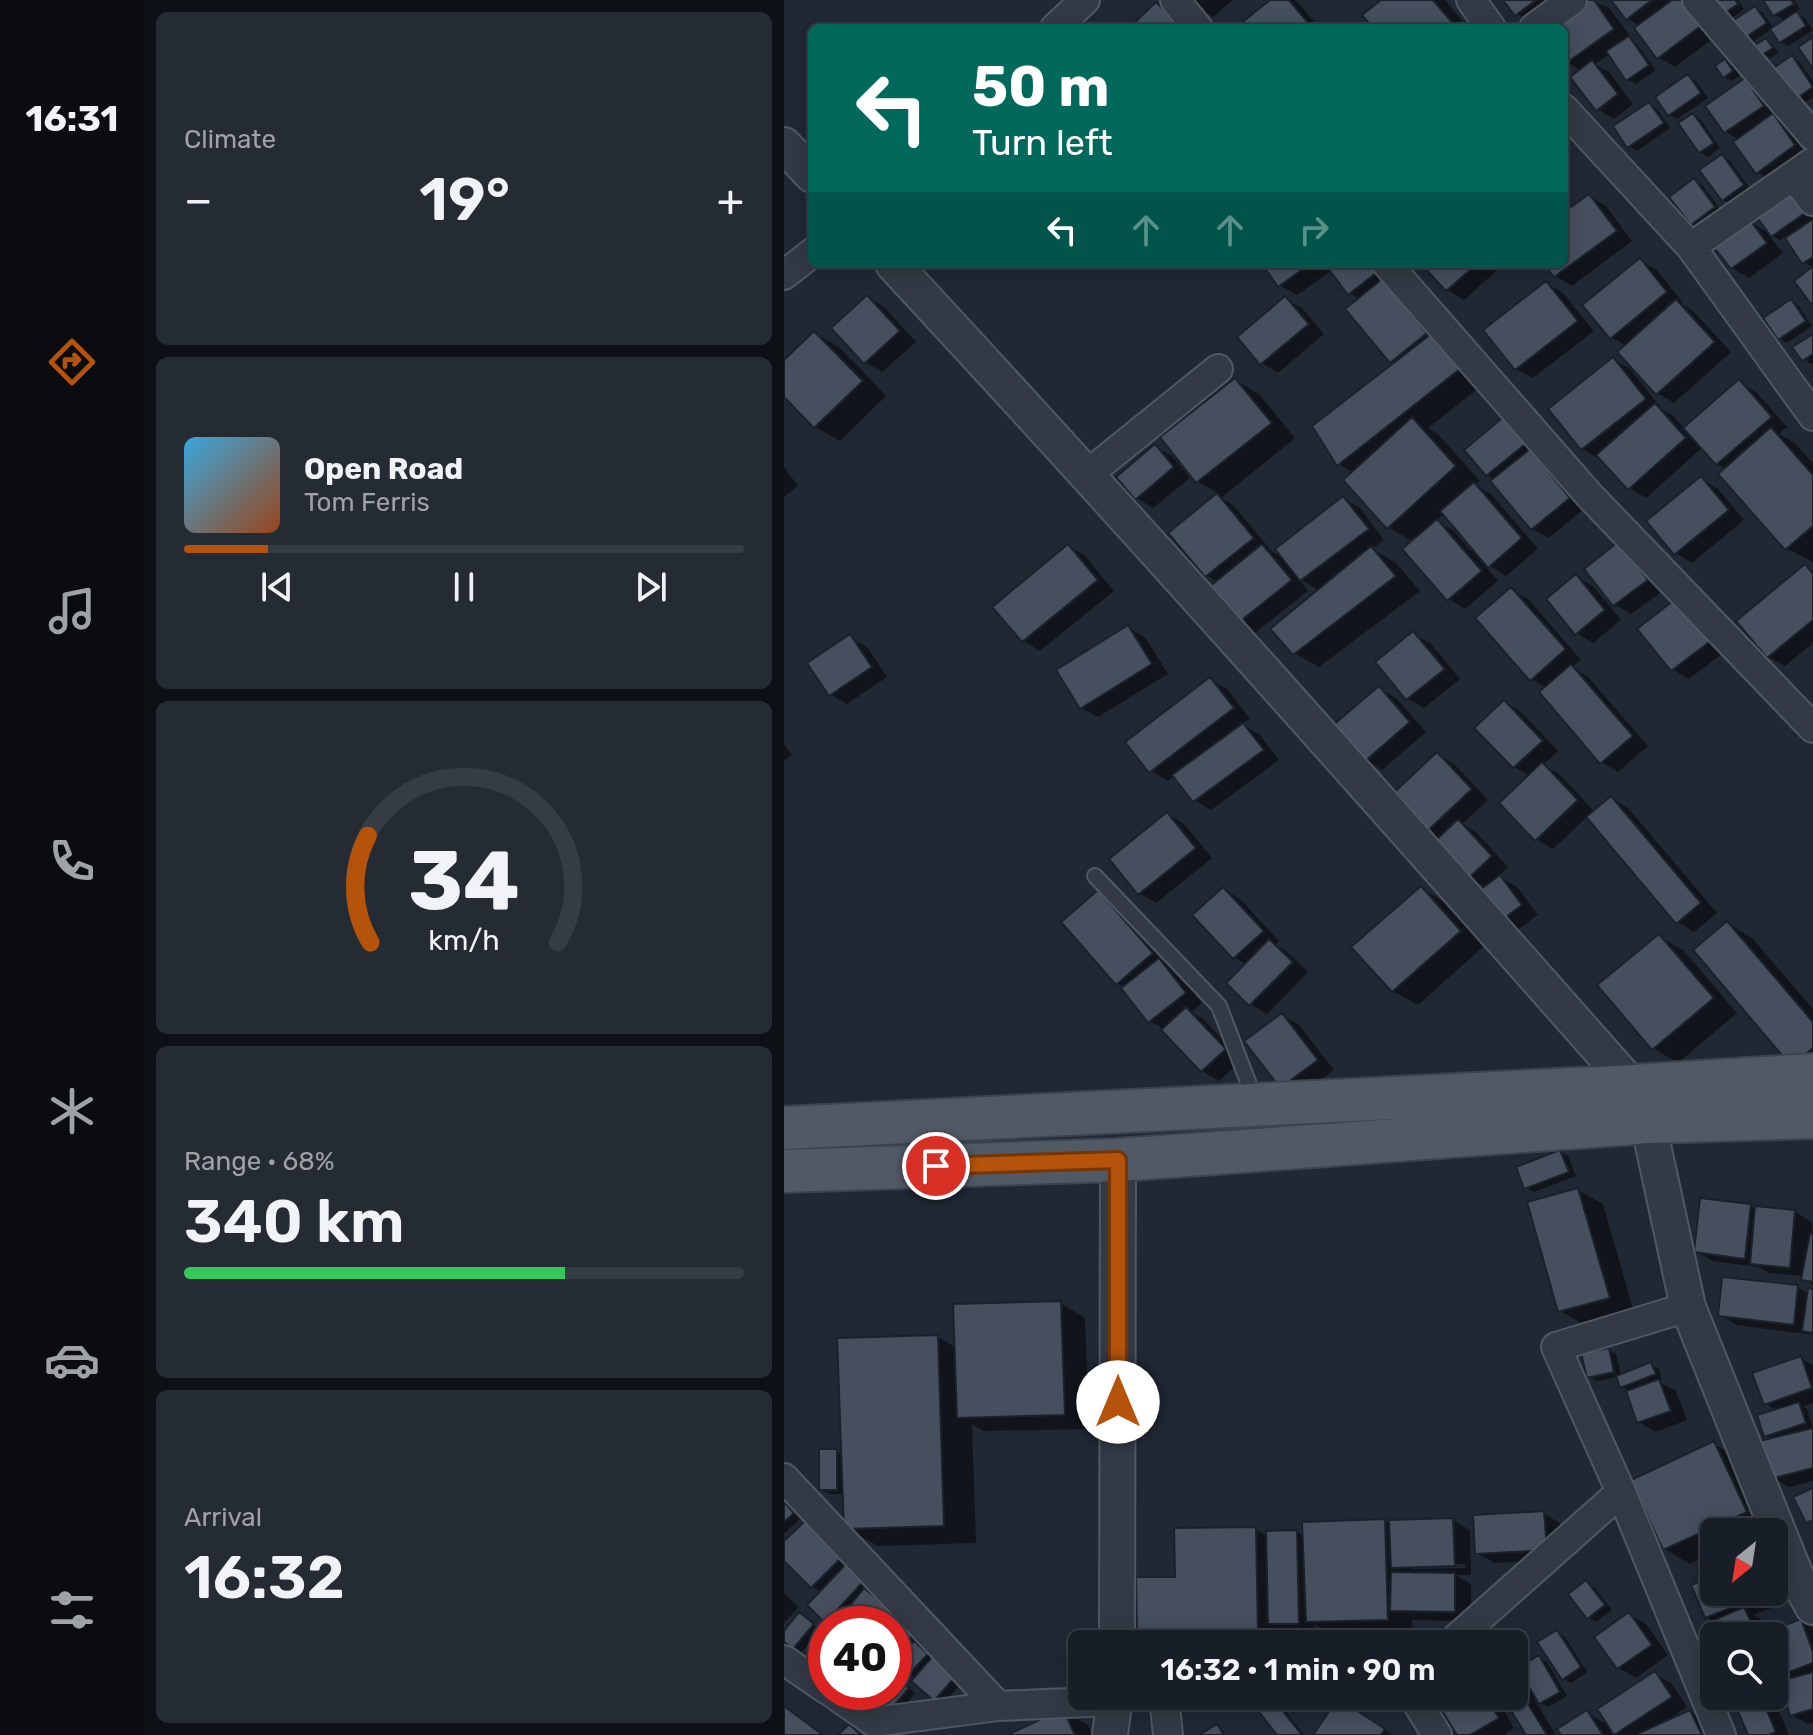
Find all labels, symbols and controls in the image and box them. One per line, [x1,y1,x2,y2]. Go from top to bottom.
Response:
text: 50 m [972,54,1109,120]
icon: left [840,56,944,160]
text: 16:31 [26,97,118,140]
text: Turn left [972,121,1113,164]
text: Climate [184,124,276,155]
text: 19° [419,164,510,235]
text: − [184,174,213,226]
text: + [717,174,744,226]
icon: left [1040,208,1084,252]
icon: ahead [1124,208,1168,252]
icon: ahead [1208,208,1252,252]
icon: right [1292,208,1336,252]
icon: directions [44,334,100,390]
text: Open Road [304,451,463,487]
text: Tom Ferris [304,487,430,518]
icon: previous [255,565,299,609]
icon: pause [442,565,486,609]
icon: next [629,565,673,609]
icon: music [44,583,100,639]
text: 34 [408,831,520,930]
icon: phone [44,833,100,889]
text: km/h [428,924,500,958]
icon: climate [44,1083,100,1139]
pin [902,1132,970,1200]
icon: arrive [914,1144,958,1188]
text: Range · 68% [184,1146,335,1177]
text: 340 km [184,1186,405,1257]
icon: car [44,1332,100,1388]
position arrow [1076,1360,1160,1444]
text: Arrival [184,1502,262,1533]
north arrow [1700,1518,1788,1606]
map controls [1700,1518,1788,1710]
text: 16:32 [184,1542,345,1613]
icon: filters [44,1582,100,1638]
speed limit sign: 40 [808,1606,912,1710]
button: search [1700,1622,1788,1710]
text: 16:32 · 1 min · 90 m [1161,1652,1435,1688]

